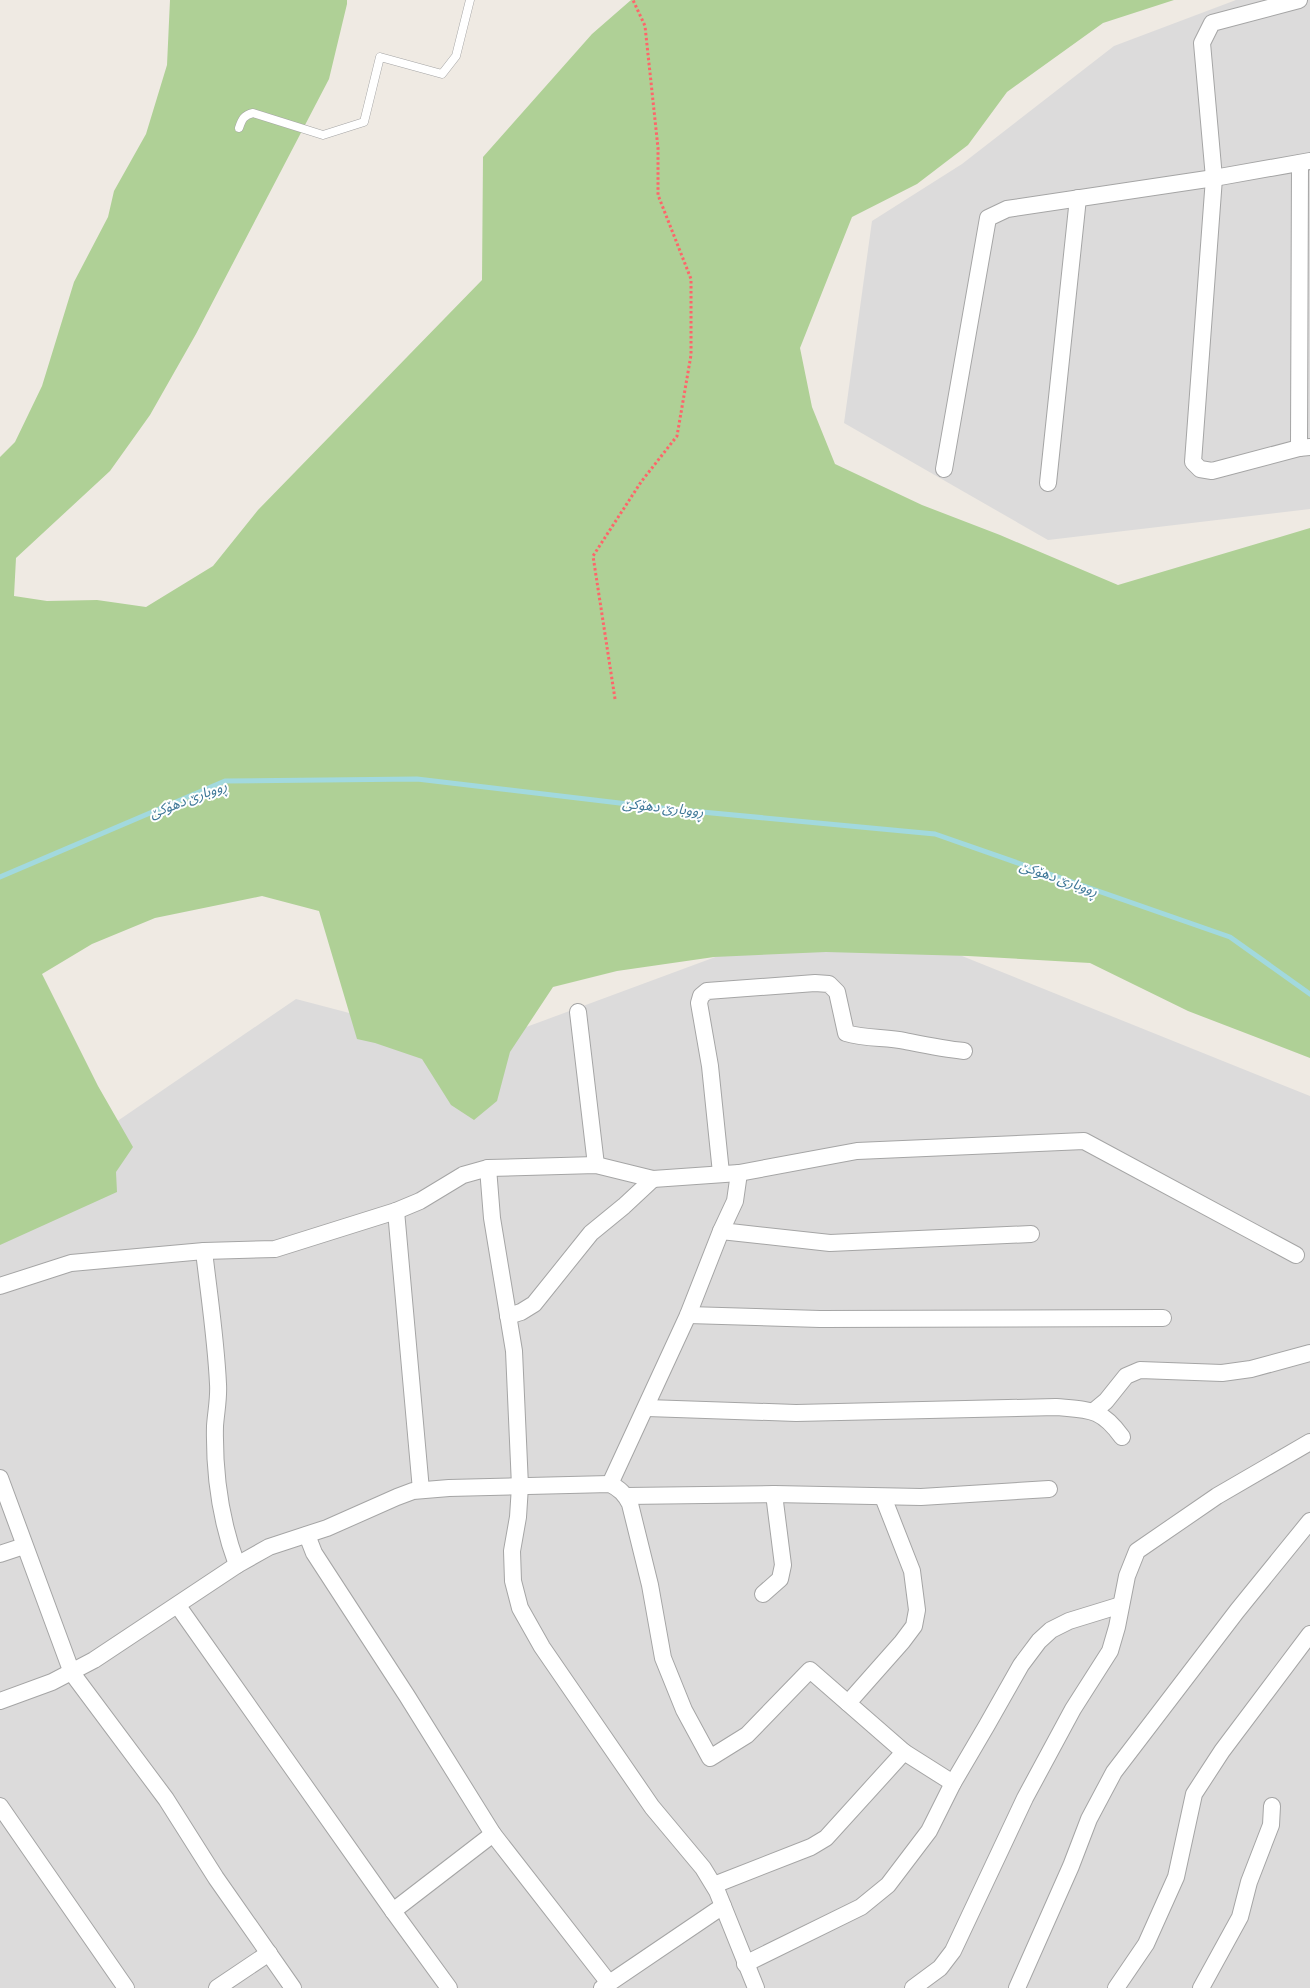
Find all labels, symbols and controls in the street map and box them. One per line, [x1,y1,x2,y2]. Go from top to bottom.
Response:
water label: ڕووبارێ دهۆكێ [147,776,230,825]
water label: ڕووبارێ دهۆكێ [621,794,704,823]
water label: ڕووبارێ دهۆكێ [1017,856,1100,903]

